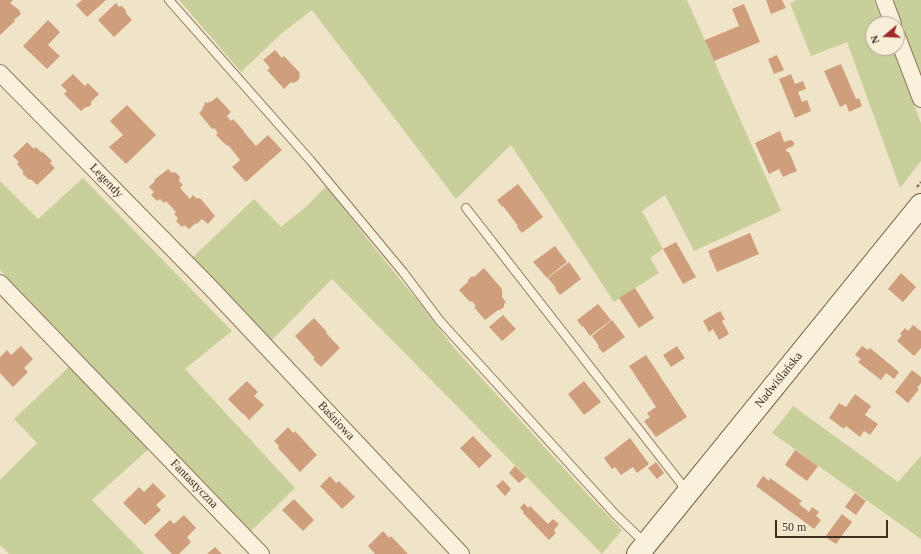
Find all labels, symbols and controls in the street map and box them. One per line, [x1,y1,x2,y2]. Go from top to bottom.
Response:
north arrow [865,16,905,56]
text: N [868,34,882,45]
street label: Legendy [86,161,126,201]
street label: Nadwiślańska [752,349,806,411]
street label: Baśniowa [315,399,357,443]
street label: Fantastyczna [167,456,221,512]
scale bar [777,512,890,538]
text: 50 m [782,520,806,534]

